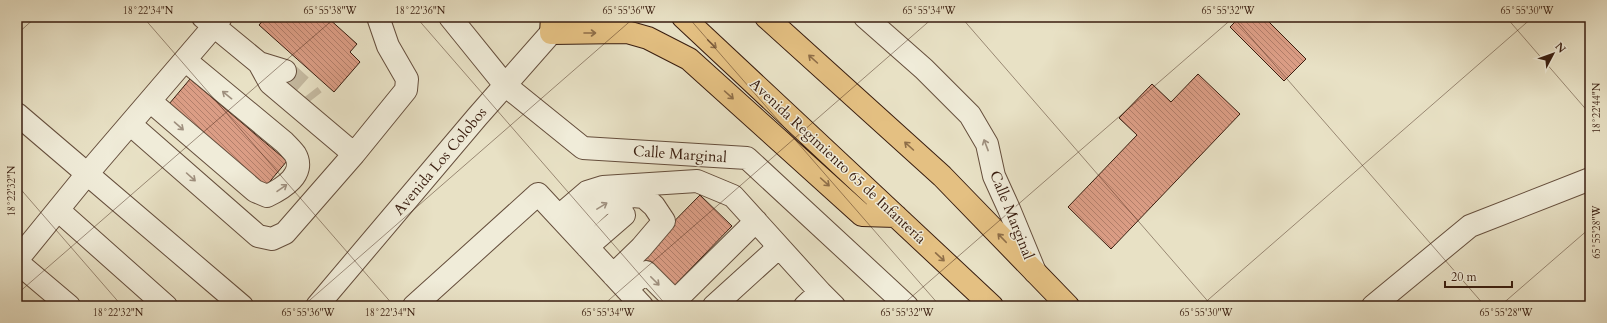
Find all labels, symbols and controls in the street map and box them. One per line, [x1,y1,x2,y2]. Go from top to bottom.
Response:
text: 18°22'34"N [123,4,174,18]
text: 65°55'38"W [303,4,358,18]
text: 18°22'36"N [395,4,446,18]
text: 65°55'36"W [602,4,657,18]
text: 65°55'34"W [902,4,957,18]
text: 65°55'32"W [1201,4,1256,18]
text: 65°55'30"W [1500,4,1555,18]
one-way arrow [583,29,596,37]
north arrow [1533,34,1573,74]
one-way arrow [707,39,717,48]
text: N [1551,39,1569,57]
one-way arrow [808,55,818,64]
street label: Avenida Regimiento 65 de Infantería [745,74,931,249]
text: 18°22'44"N [1590,82,1604,133]
one-way arrow [723,90,733,99]
one-way arrow [222,91,233,99]
street label: Avenida Los Colobos [389,103,491,219]
one-way arrow [174,121,184,130]
one-way arrow [981,139,989,151]
street label: Calle Marginal [632,141,728,167]
one-way arrow [904,142,915,151]
text: 18°22'32"N [5,165,19,216]
street label: Calle Marginal [985,168,1039,262]
one-way arrow [186,172,196,181]
one-way arrow [820,177,830,187]
one-way arrow [276,184,287,192]
one-way arrow [597,201,608,210]
text: 65°55'28"W [1590,204,1604,259]
one-way arrow [997,233,1007,243]
one-way arrow [935,252,945,261]
scale bar [1445,263,1512,289]
text: 20 m [1451,269,1478,285]
one-way arrow [650,276,660,286]
text: 18°22'32"N [93,306,144,320]
text: 65°55'36"W [281,306,336,320]
text: 18°22'34"N [365,306,416,320]
text: 65°55'34"W [581,306,636,320]
text: 65°55'32"W [880,306,935,320]
text: 65°55'30"W [1179,306,1234,320]
text: 65°55'28"W [1479,306,1534,320]

